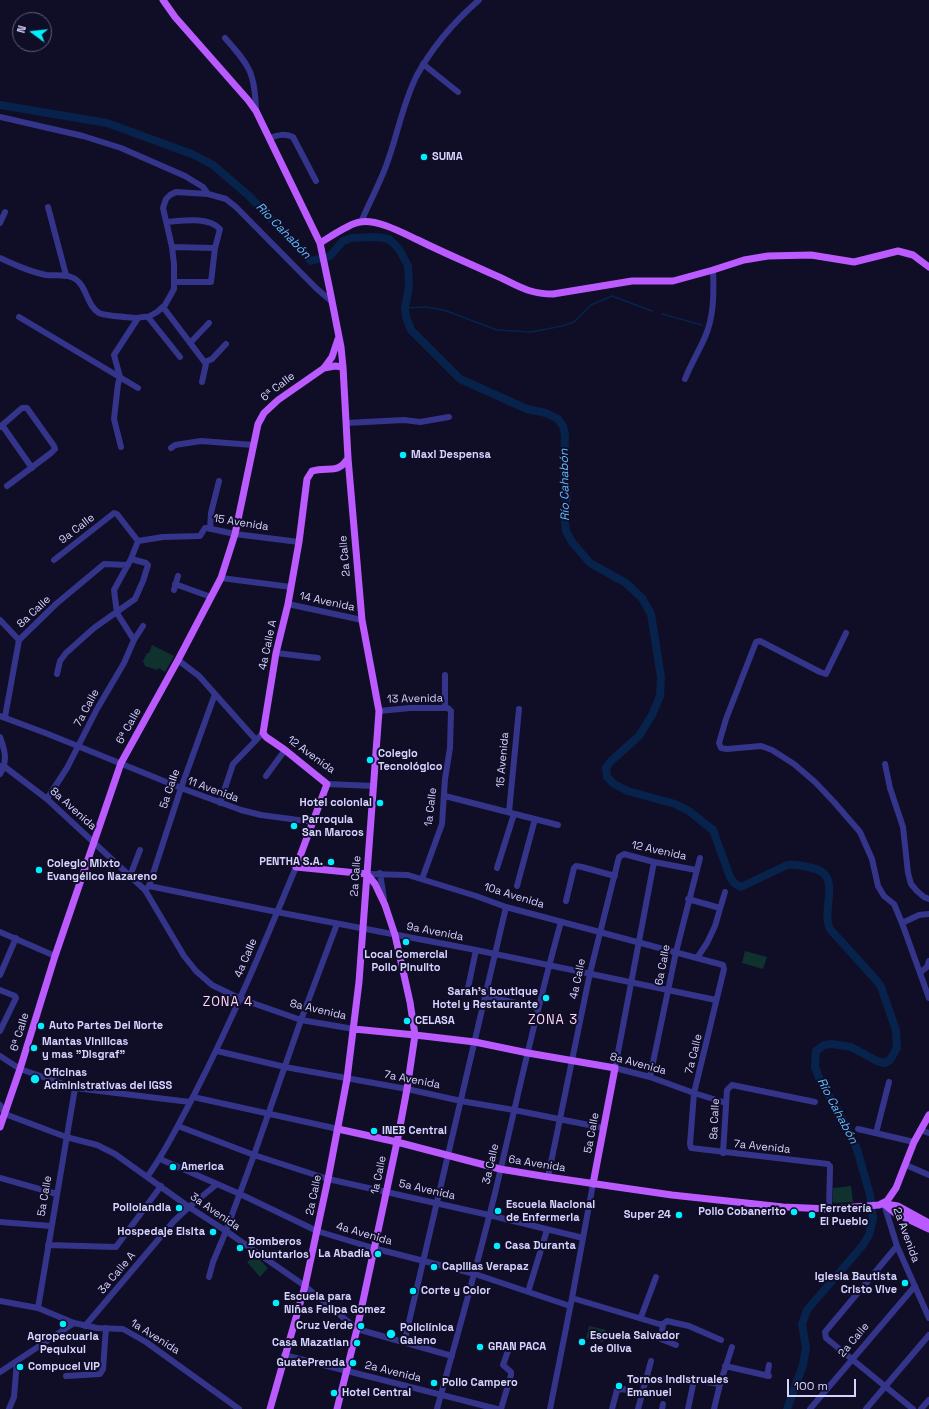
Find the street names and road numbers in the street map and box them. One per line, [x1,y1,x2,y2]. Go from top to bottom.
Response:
street label: 6ª Calle [258,370,298,404]
street label: 9a Calle [57,511,97,547]
street label: 15 Avenida [212,512,270,534]
street label: 2a Calle [337,535,353,577]
street label: 14 Avenida [298,590,356,614]
street label: 8a Calle [14,593,54,631]
street label: 4a Calle A [256,619,280,671]
street label: 7a Calle [72,687,102,729]
street label: 13 Avenida [387,692,443,706]
street label: 6ª Calle [114,706,144,746]
street label: 15 Avenida [494,732,512,788]
street label: 12 Avenida [285,733,337,777]
street label: 5a Calle [157,767,183,811]
street label: 11 Avenida [185,775,241,805]
street label: 8a Avenida [47,785,99,833]
street label: 1a Calle [422,787,440,827]
street label: 12 Avenida [630,839,688,863]
street label: 2a Calle [348,855,364,897]
street label: 10a Avenida [482,881,546,911]
street label: 9a Avenida [405,920,465,944]
street label: 4a Calle [232,936,260,980]
street label: 6a Calle [653,944,673,986]
street label: 4a Calle [567,957,589,1001]
street label: 8a Avenida [288,997,348,1023]
street label: 6ª Calle [8,1011,32,1053]
street label: 7a Calle [683,1033,705,1075]
street label: 8a Avenida [608,1050,668,1078]
street label: 7a Avenida [383,1068,441,1092]
street label: 8a Calle [707,1098,723,1140]
street label: 5a Calle [582,1112,602,1154]
street label: 7a Avenida [733,1137,791,1157]
street label: 3a Calle [480,1142,502,1186]
street label: 6a Avenida [507,1153,567,1175]
street label: 1a Calle [368,1155,390,1195]
street label: 2a Calle [303,1174,325,1216]
street label: 5a Calle [35,1175,55,1217]
street label: 5a Avenida [397,1177,457,1203]
street label: 3a Avenida [187,1190,243,1234]
street label: 2a Avenida [890,1206,922,1264]
street label: 4a Avenida [334,1220,394,1248]
street label: 3a Calle A [96,1249,138,1297]
street label: 1a Avenida [128,1317,182,1357]
street label: 2a Calle [836,1320,872,1360]
street label: 2a Avenida [363,1359,423,1385]

